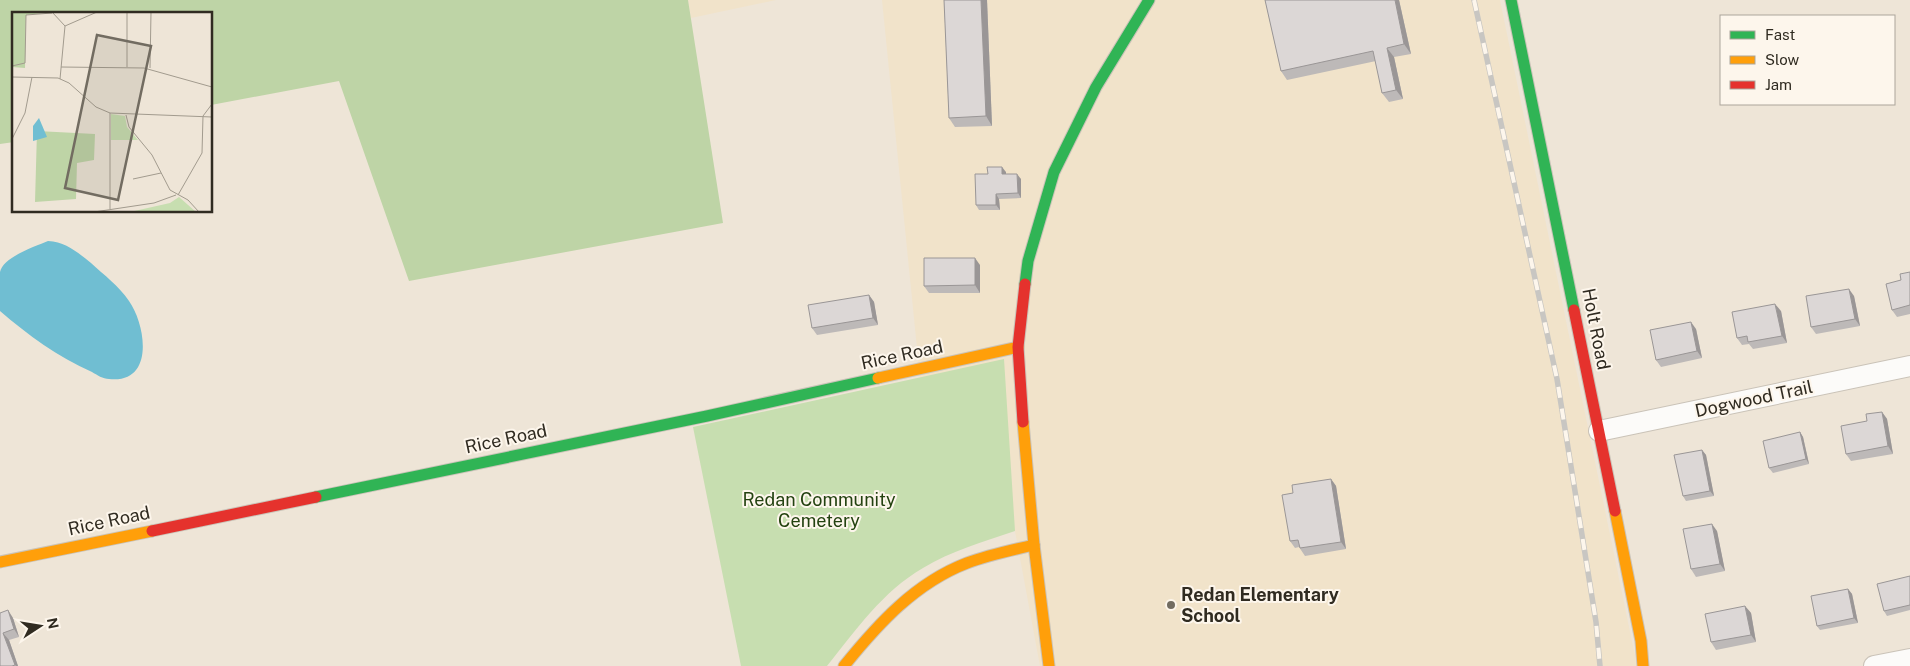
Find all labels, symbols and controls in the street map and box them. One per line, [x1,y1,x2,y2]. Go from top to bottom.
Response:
inset map [12,12,212,212]
legend [1720,15,1895,105]
text: Fast [1765,26,1795,43]
text: Slow [1765,51,1800,68]
text: Jam [1765,76,1792,93]
street label: Holt Road [1578,286,1615,371]
street label: Rice Road [859,336,945,373]
street label: Dogwood Trail [1693,376,1815,421]
street label: Rice Road [463,420,549,457]
park label: Redan Community Cemetery [742,489,896,531]
street label: Rice Road [66,502,152,539]
place label: Redan Elementary School [1181,584,1339,626]
marker: Redan Elementary School [1165,599,1177,611]
north arrow [15,601,65,651]
text: N [44,616,62,630]

